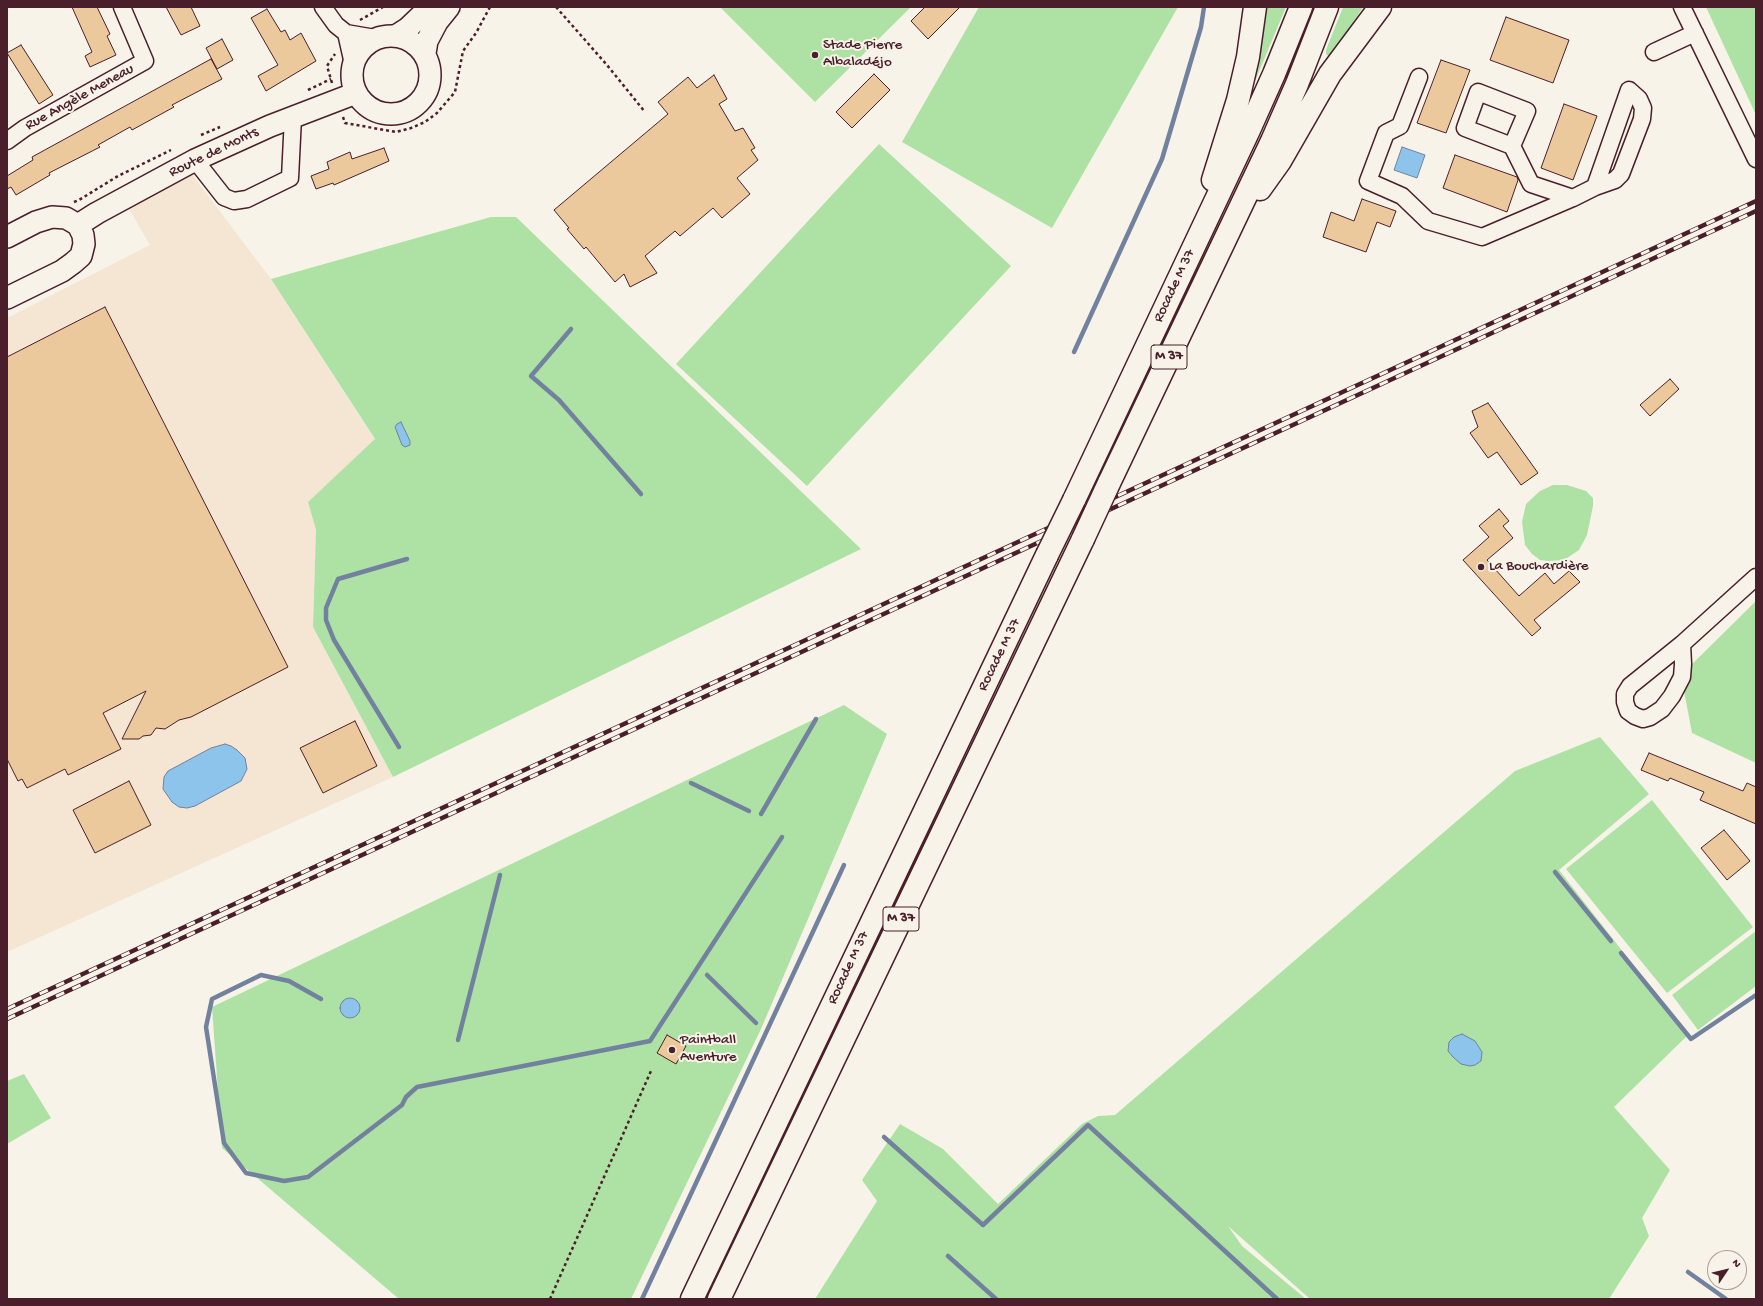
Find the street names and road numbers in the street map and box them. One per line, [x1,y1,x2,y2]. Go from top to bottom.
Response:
street label: Rue Angèle Meneau [23,61,137,135]
street label: Route de Monts [166,124,262,182]
street label: Rocade M 37 [1150,247,1200,325]
road number: M 37 [1151,345,1187,369]
street label: Rocade M 37 [975,616,1025,694]
road number: M 37 [883,907,919,931]
street label: Rocade M 37 [824,929,874,1007]

